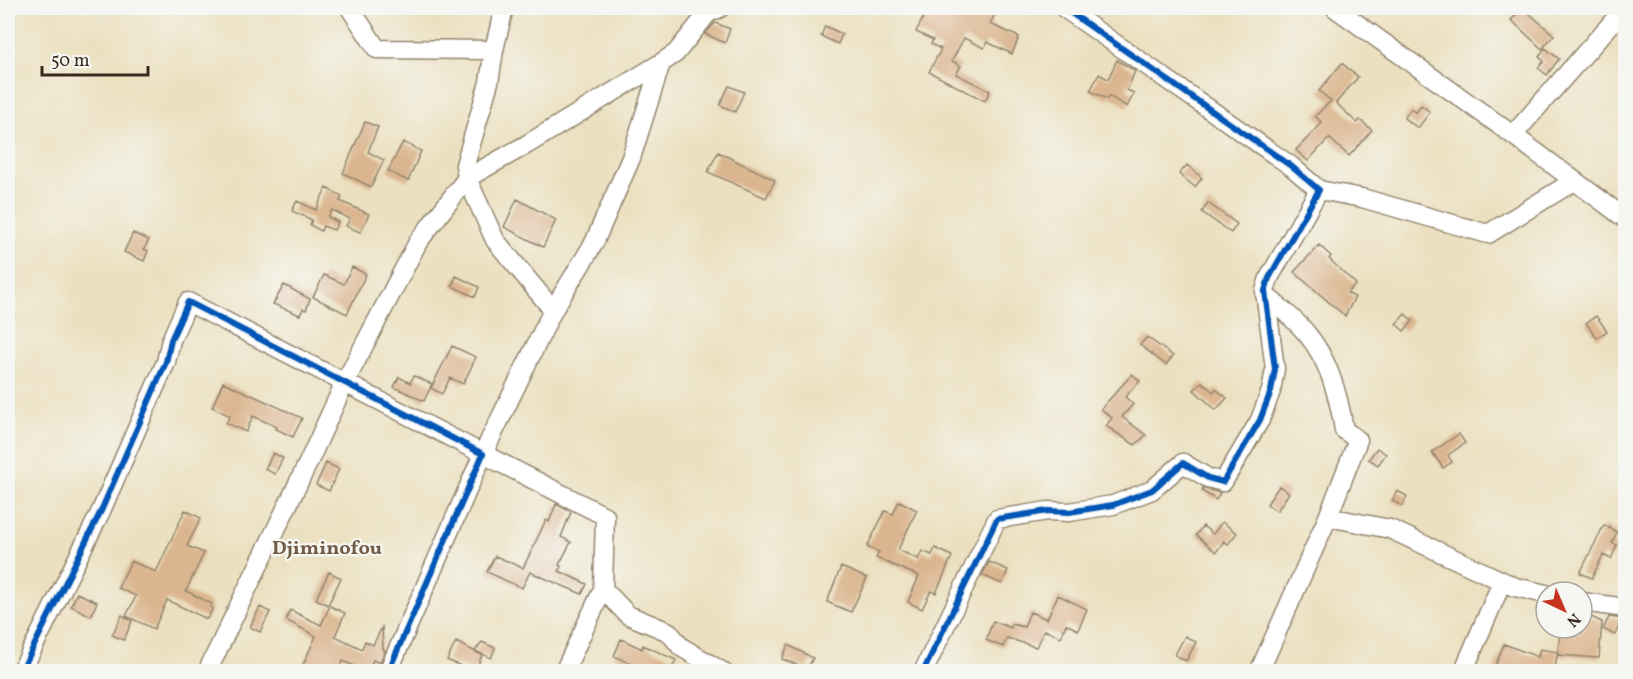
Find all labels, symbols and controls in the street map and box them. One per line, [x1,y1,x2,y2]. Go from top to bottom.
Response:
scale bar [42,39,148,77]
text: 50 m [51,49,90,74]
district label: Djiminofou [272,535,382,563]
north arrow [1534,580,1594,640]
text: N [1561,607,1585,632]

